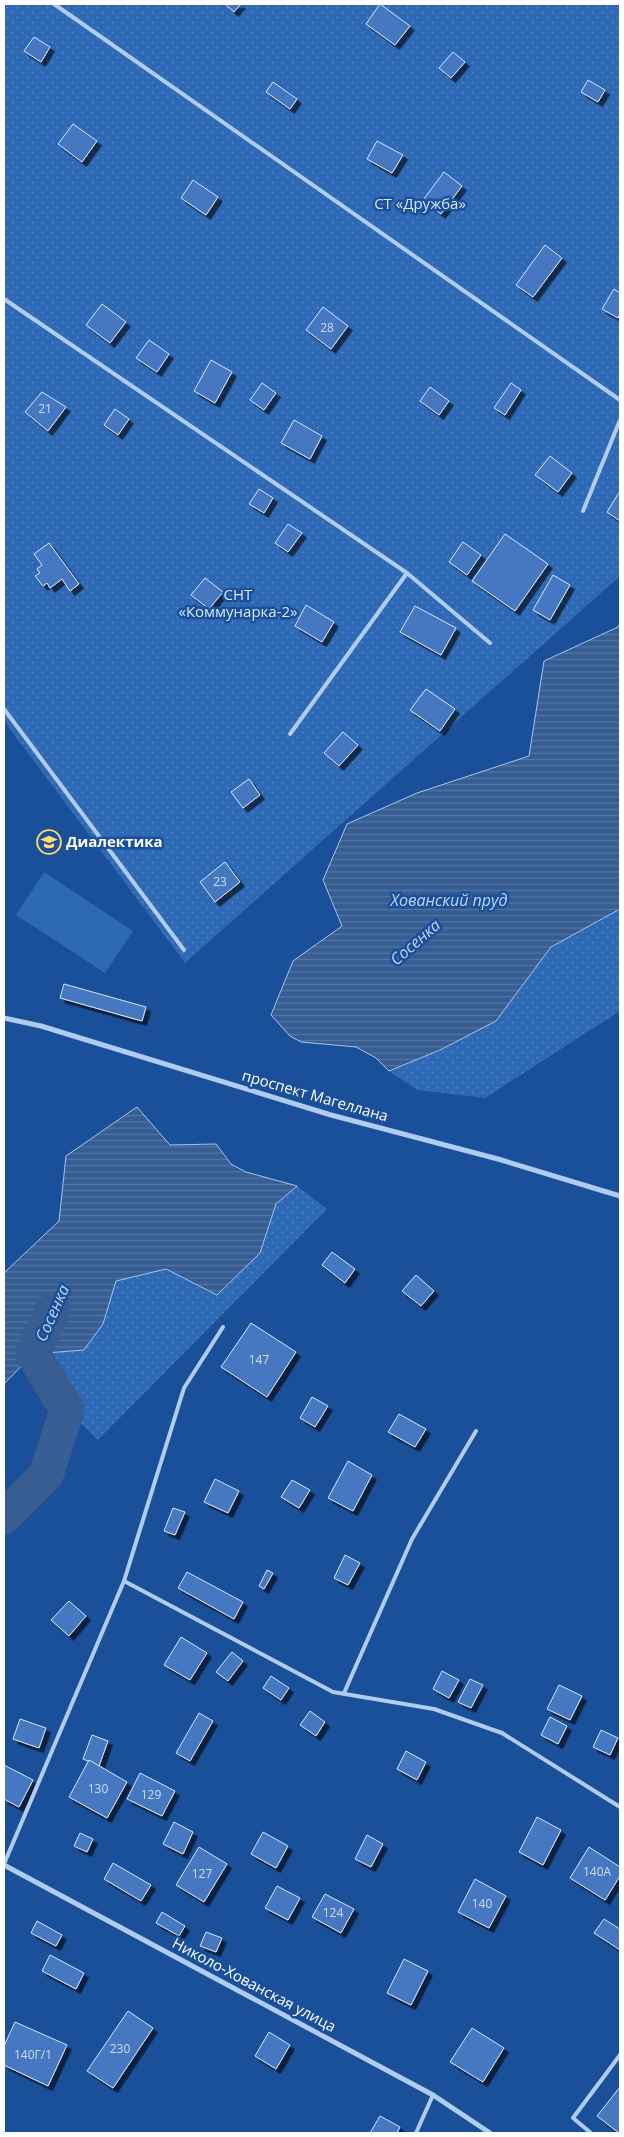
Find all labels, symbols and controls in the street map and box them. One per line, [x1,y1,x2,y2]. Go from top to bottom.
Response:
park label: СТ «Дружба» [374,193,466,213]
house number: 28 [320,319,334,336]
house number: 21 [38,400,52,417]
park label: СНТ «Коммунарка-2» [178,584,298,621]
school or university icon: Диалектика [36,829,62,855]
place label: Диалектика [66,831,163,851]
house number: 23 [213,873,227,890]
water label: Хованский пруд [390,889,507,911]
water label: Сосенка [385,914,445,970]
street label: проспект Магеллана [240,1065,391,1125]
water label: Сосенка [30,1281,74,1345]
house number: 147 [249,1351,269,1368]
house number: 130 [88,1780,108,1797]
house number: 129 [141,1786,161,1803]
house number: 140А [583,1863,611,1880]
house number: 127 [192,1865,212,1882]
house number: 140 [472,1895,492,1912]
house number: 124 [323,1904,343,1921]
street label: Николо-Хованская улица [169,1932,340,2036]
house number: 230 [110,2040,130,2057]
house number: 140Г/1 [14,2046,52,2063]

